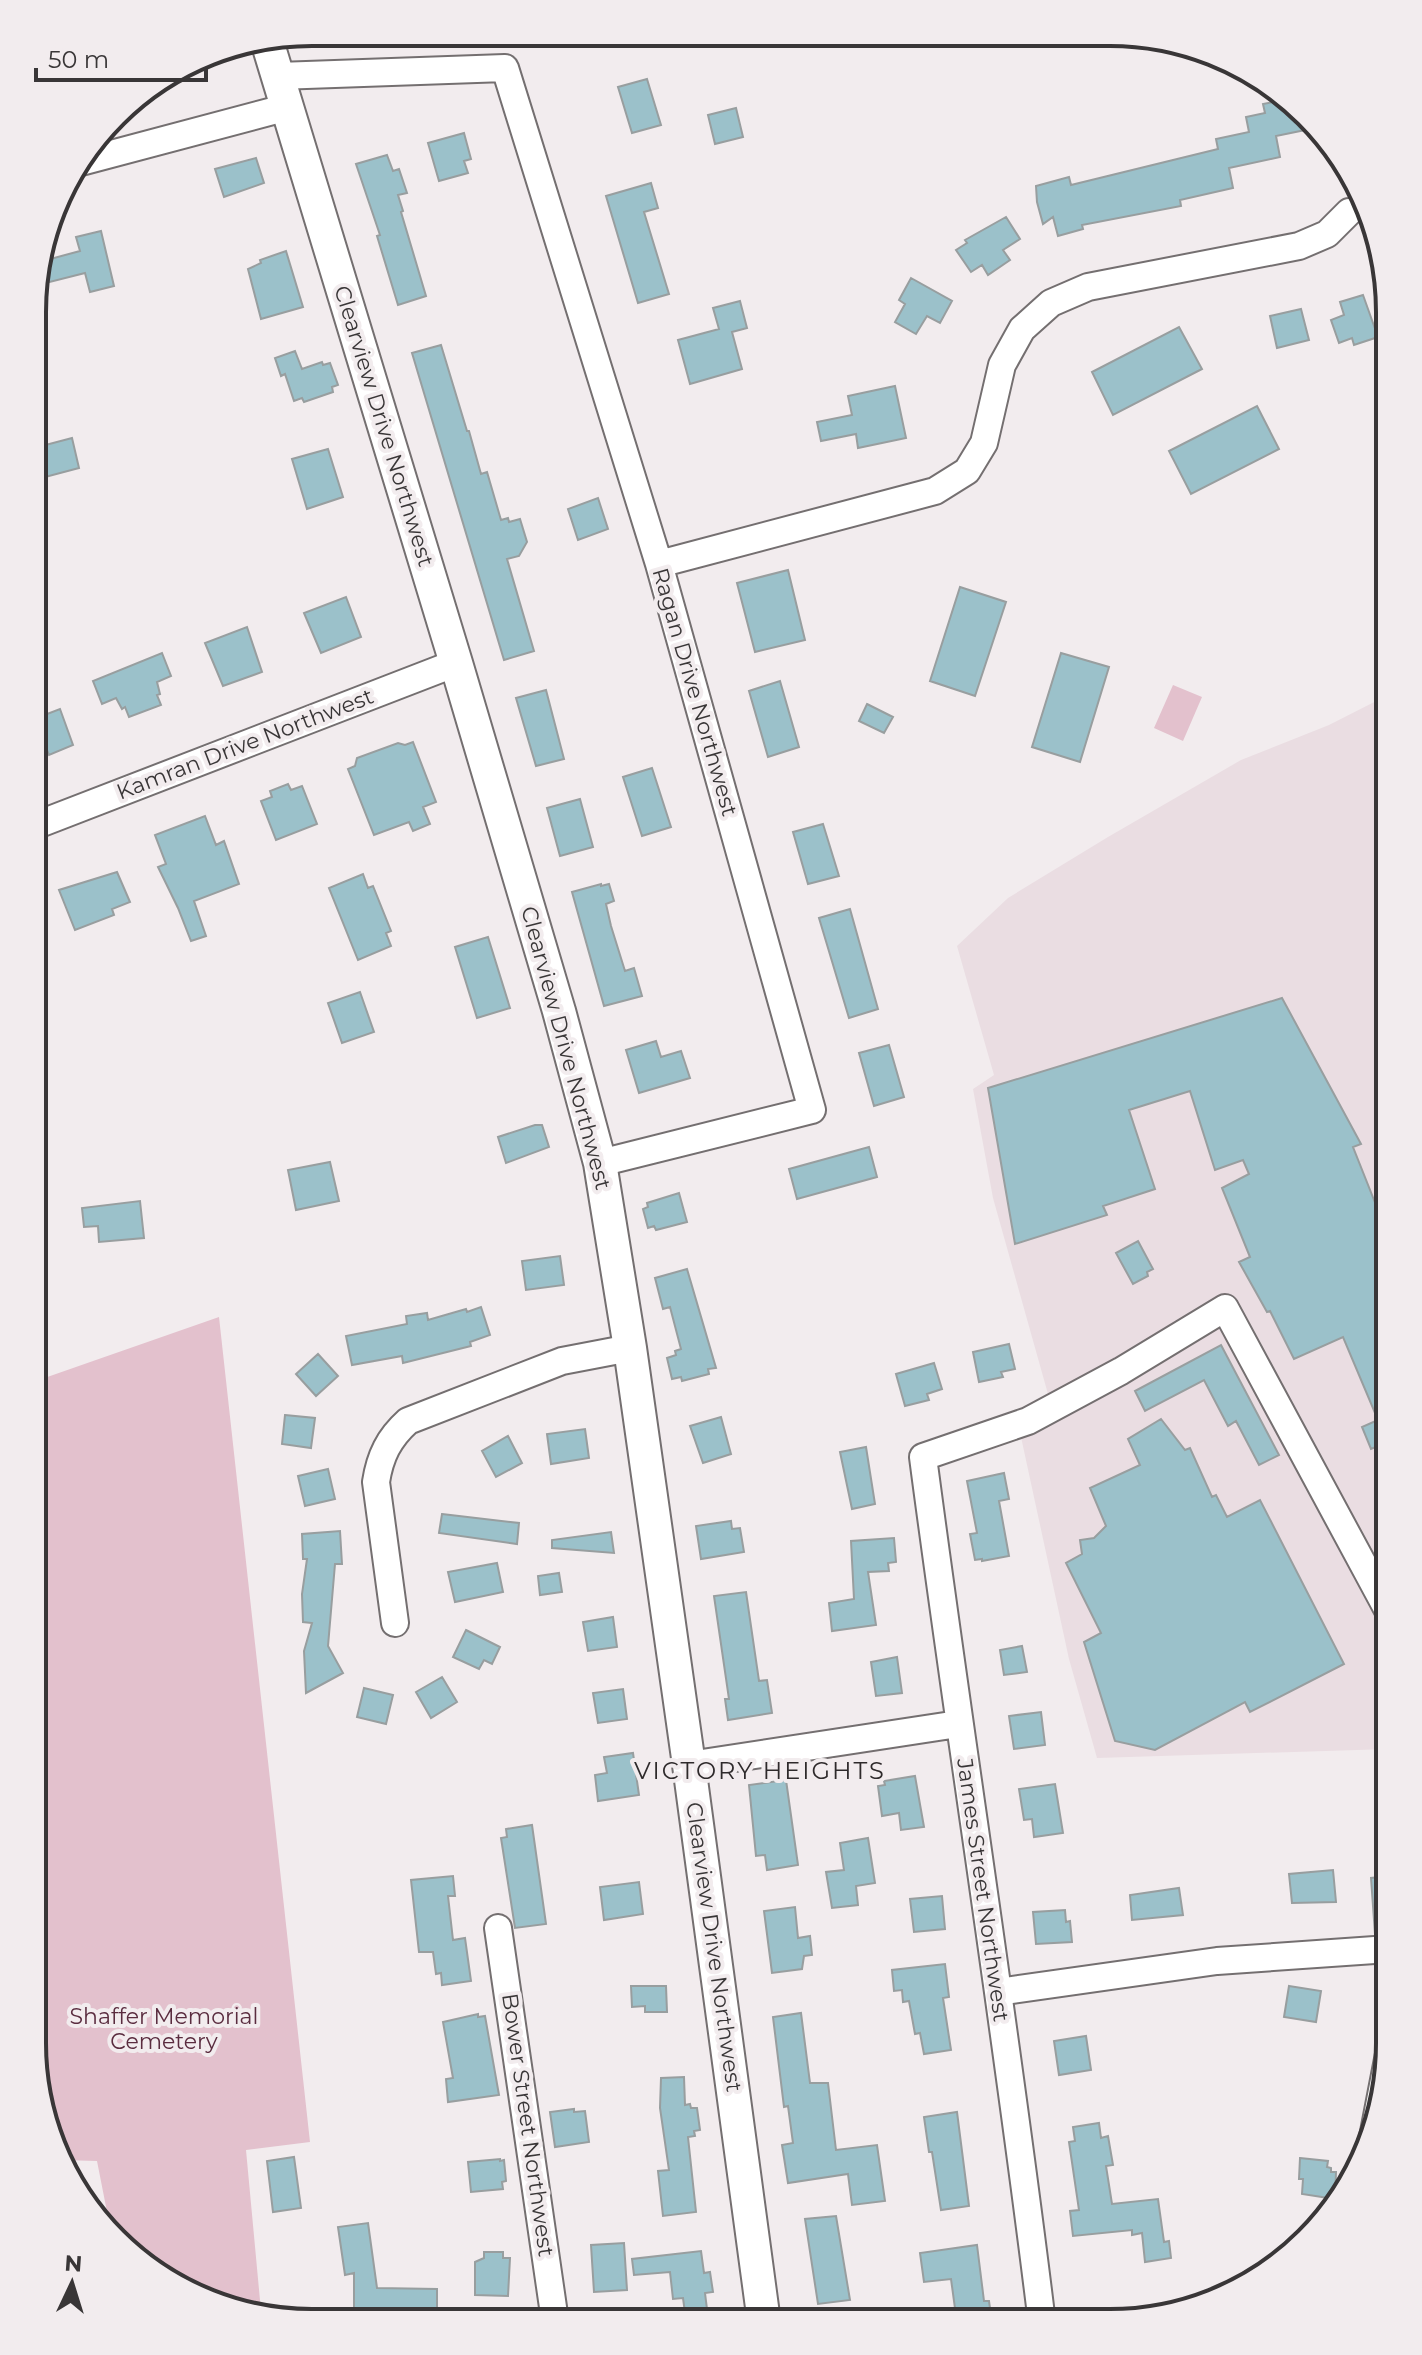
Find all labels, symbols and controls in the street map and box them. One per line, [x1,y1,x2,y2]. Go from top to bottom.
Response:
scale bar [36,32,206,82]
text: 50 m [48,45,109,74]
street label: Clearview Drive Northwest [328,282,440,570]
street label: Ragan Drive Northwest [647,565,743,819]
street label: Kamran Drive Northwest [113,682,377,806]
street label: Clearview Drive Northwest [515,903,617,1193]
district label: VICTORY HEIGHTS [634,1756,886,1785]
street label: James Street Northwest [951,1756,1015,2024]
street label: Clearview Drive Northwest [680,1800,748,2094]
street label: Bower Street Northwest [496,1992,560,2258]
park label: Shaffer Memorial Cemetery [70,2003,258,2055]
north arrow [32,2243,112,2323]
text: N [64,2249,83,2278]

